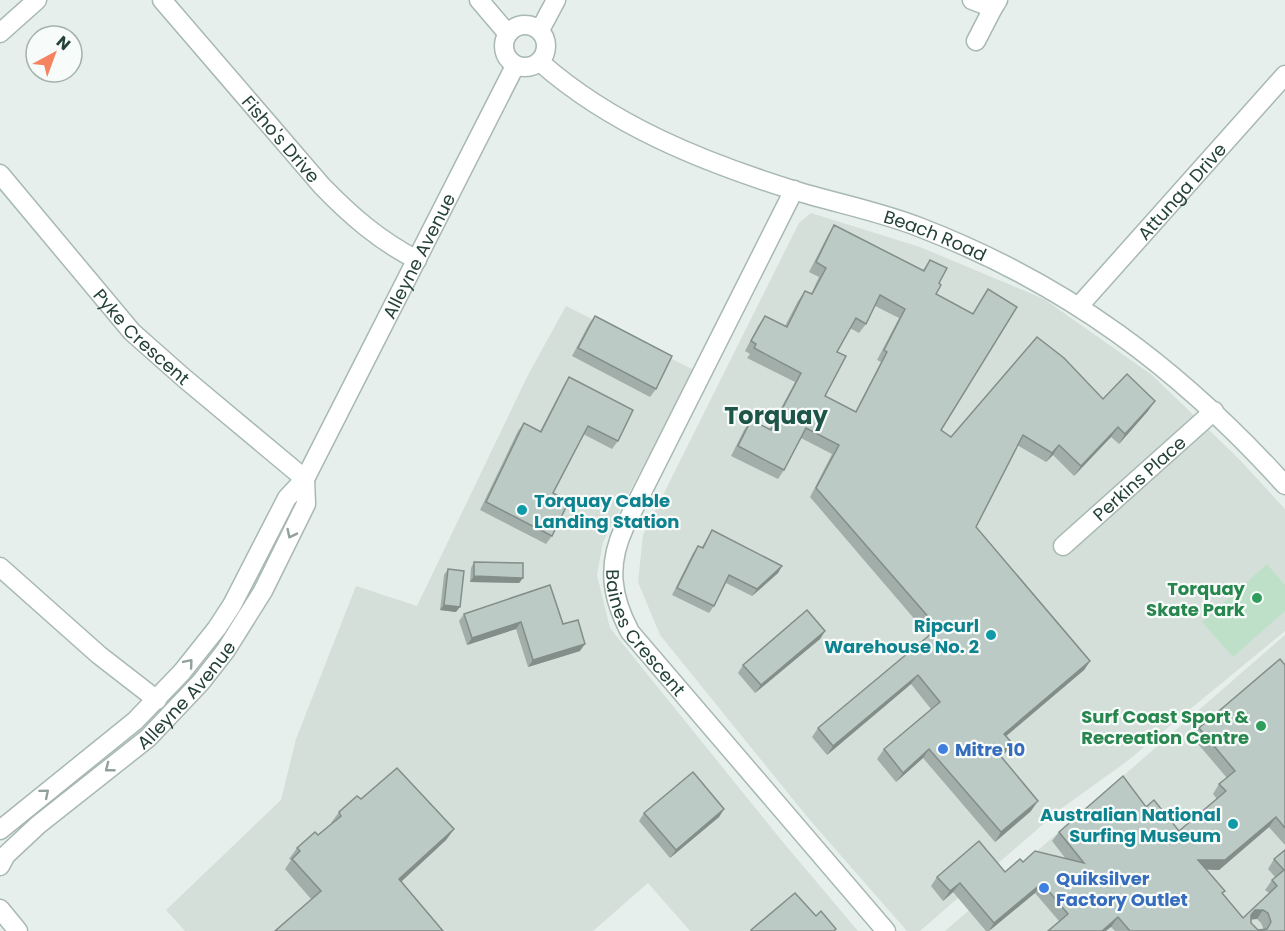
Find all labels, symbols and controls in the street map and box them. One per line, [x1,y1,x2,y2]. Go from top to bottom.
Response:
north arrow [24,24,84,84]
text: N [51,30,76,56]
street label: Fisho's Drive [237,90,326,188]
street label: Attunga Drive [1131,137,1232,245]
street label: Alleyne Avenue [376,189,461,323]
street label: Beach Road [881,203,991,267]
street label: Pyke Crescent [88,283,195,390]
district label: Torquay [724,399,829,432]
street label: Perkins Place [1087,430,1191,526]
place label: Torquay Cable Landing Station [534,488,679,534]
marker: Torquay Cable Landing Station [515,503,529,517]
one-way arrow [287,528,299,539]
street label: Baines Crescent [601,569,692,701]
place label: Torquay Skate Park [1146,576,1246,622]
marker: Torquay Skate Park [1250,591,1264,605]
place label: Ripcurl Warehouse No. 2 [824,613,979,659]
marker: Ripcurl Warehouse No. 2 [984,628,998,642]
street label: Alleyne Avenue [131,636,241,755]
one-way arrow [182,659,193,670]
place label: Surf Coast Sport & Recreation Centre [1081,704,1250,750]
marker: Surf Coast Sport & Recreation Centre [1254,719,1268,733]
place label: Mitre 10 [955,737,1025,762]
marker: Mitre 10 [936,742,950,756]
one-way arrow [105,761,116,772]
one-way arrow [38,789,49,800]
place label: Australian National Surfing Museum [1040,802,1221,848]
marker: Australian National Surfing Museum [1226,817,1240,831]
place label: Quiksilver Factory Outlet [1056,866,1188,912]
marker: Quiksilver Factory Outlet [1037,881,1051,895]

